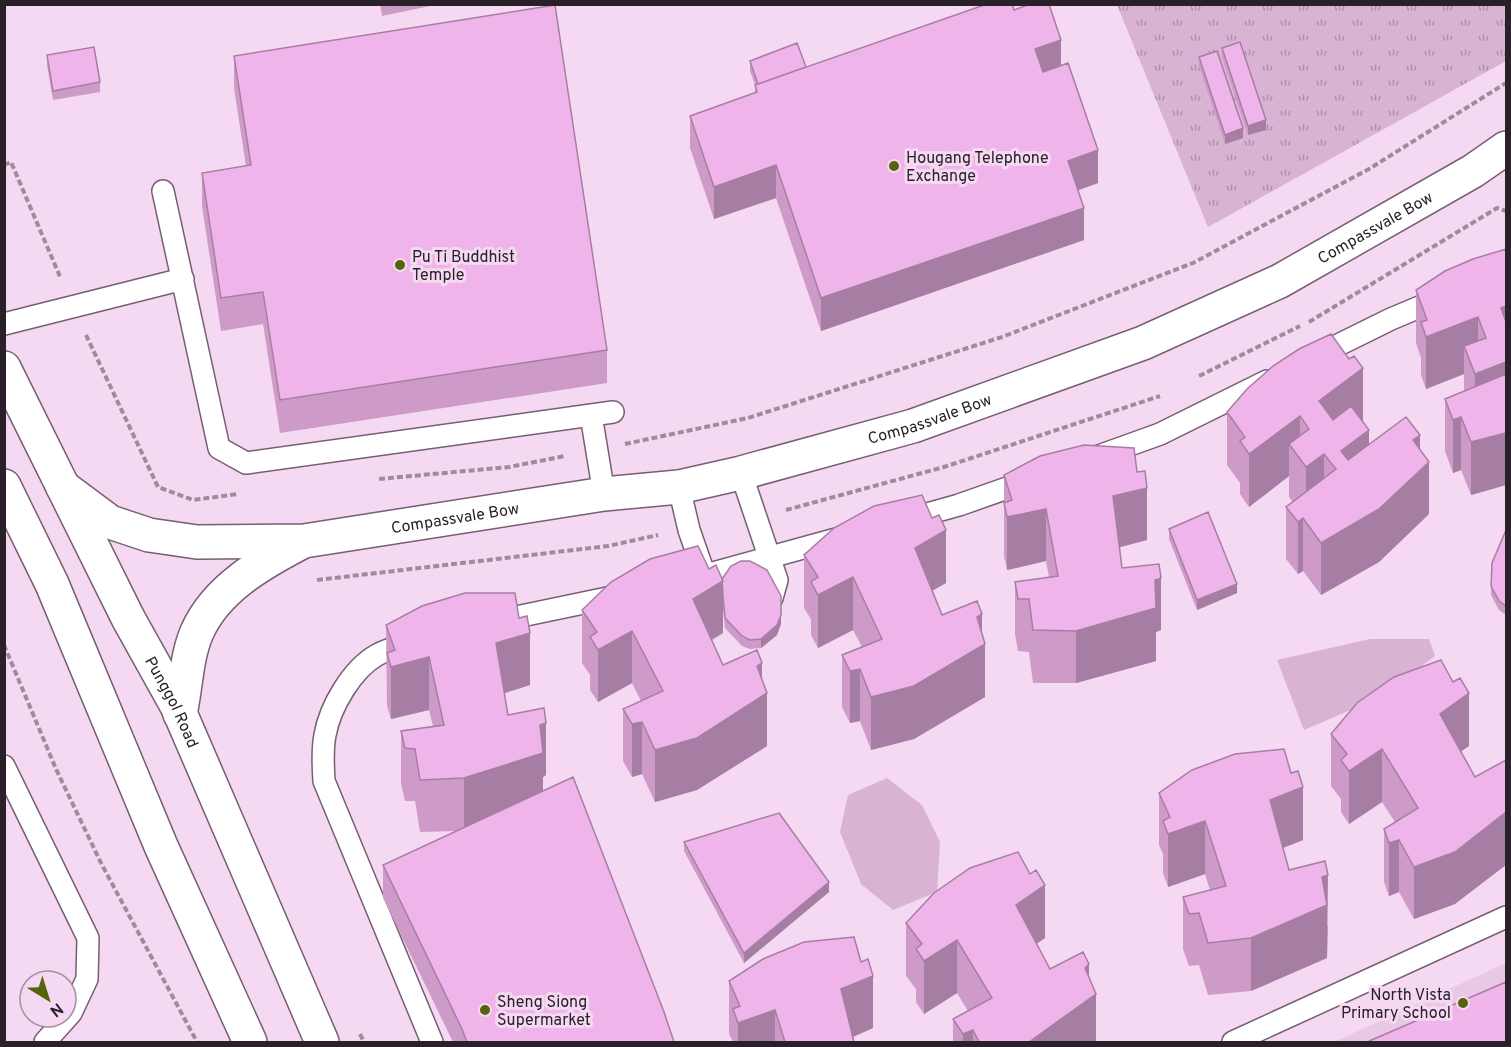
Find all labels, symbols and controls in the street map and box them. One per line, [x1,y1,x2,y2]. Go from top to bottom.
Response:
place label: Hougang Telephone Exchange [906,149,1049,187]
marker: Hougang Telephone Exchange [887,159,901,173]
street label: Compassvale Bow [1315,188,1437,269]
place label: Pu Ti Buddhist Temple [412,248,515,286]
marker: Pu Ti Buddhist Temple [393,258,407,272]
street label: Compassvale Bow [866,390,995,450]
street label: Compassvale Bow [390,499,521,539]
street label: Punggol Road [139,653,202,751]
north arrow [18,969,78,1029]
place label: North Vista Primary School [1341,986,1451,1024]
place label: Sheng Siong Supermarket [497,993,591,1031]
marker: North Vista Primary School [1456,996,1470,1010]
text: N [45,998,67,1021]
marker: Sheng Siong Supermarket [478,1003,492,1017]

